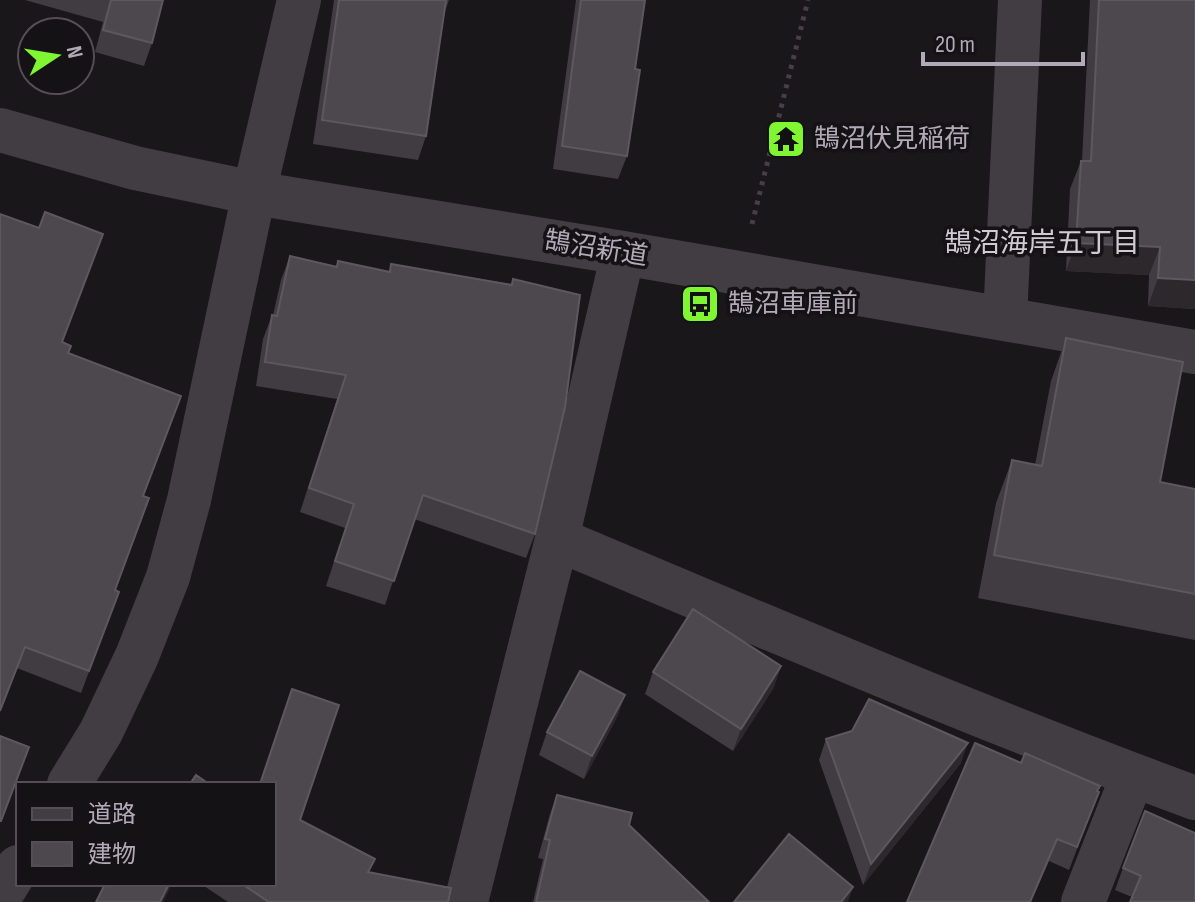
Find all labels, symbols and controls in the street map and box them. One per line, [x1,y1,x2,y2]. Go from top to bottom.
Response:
north arrow [16,16,96,96]
scale bar [923,16,1083,66]
text: 20 m [935,30,975,59]
text: N [60,44,89,61]
temple icon: 鵠沼伏見稲荷 [765,118,807,160]
place label: 鵠沼伏見稲荷 [814,124,970,155]
street label: 鵠沼新道 [542,226,650,272]
district label: 鵠沼海岸五丁目 [944,227,1140,260]
bus stop icon: 鵠沼車庫前 [679,283,721,325]
place label: 鵠沼車庫前 [728,289,858,320]
legend [16,782,276,886]
text: 道路 [88,800,136,829]
text: 建物 [88,840,136,869]

